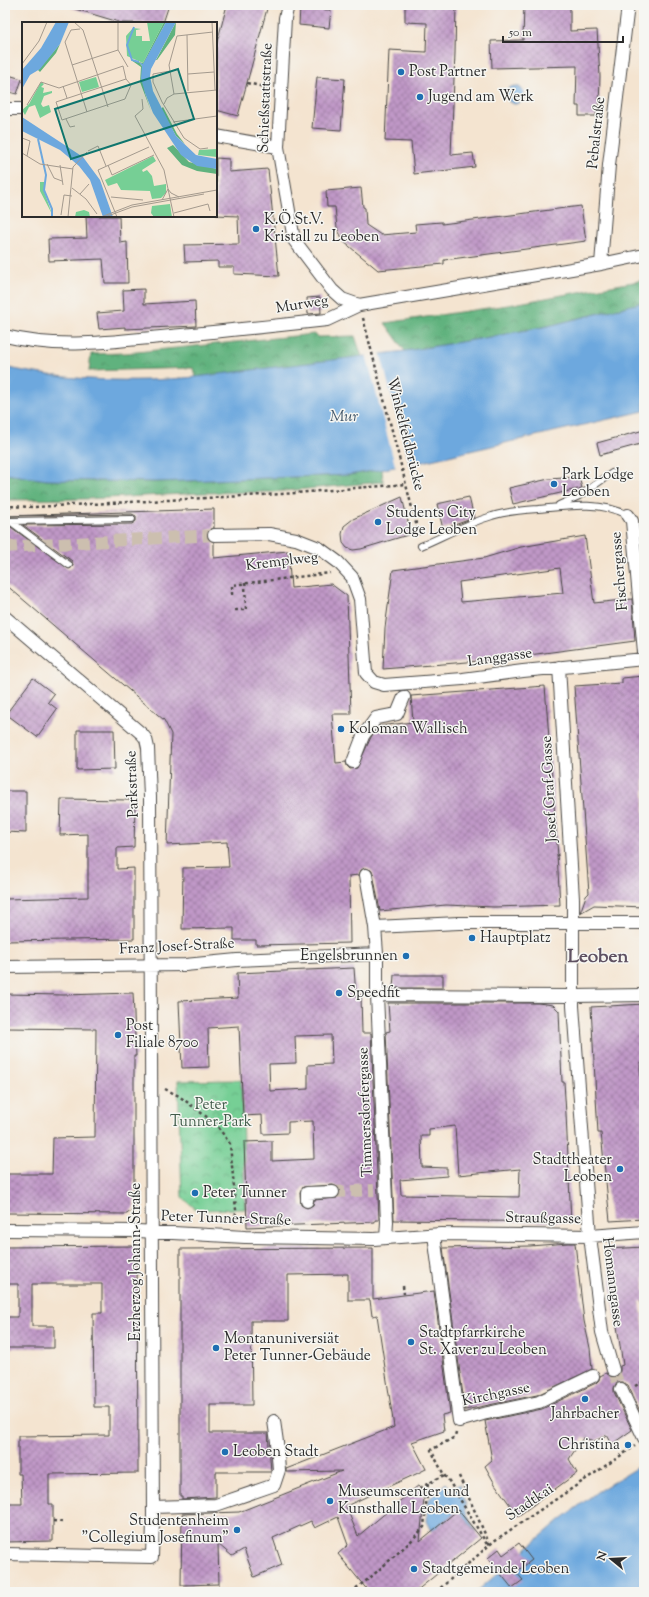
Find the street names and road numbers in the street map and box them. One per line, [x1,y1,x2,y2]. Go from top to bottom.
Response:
street label: Schießstattstraße [254,43,278,153]
street label: Pebalstraße [583,96,611,170]
street label: Murweg [274,290,330,320]
street label: Winkelfeldbrücke [381,375,429,493]
street label: Fischergasse [606,531,634,611]
street label: Kremplweg [245,547,319,577]
street label: Langgasse [466,643,534,673]
street label: Josef Graf-Gasse [537,735,563,844]
street label: Parkstraße [121,750,145,818]
street label: Franz Josef-Straße [119,933,235,961]
street label: Timmersdorfergasse [353,1047,379,1177]
street label: Erzherzog Johann-Straße [126,1183,147,1341]
street label: Peter Tunner-Straße [161,1206,292,1232]
street label: Straußgasse [505,1208,581,1230]
street label: Homanngasse [596,1236,628,1328]
street label: Kirchgasse [460,1378,532,1412]
street label: Stadtkai [502,1479,558,1527]

